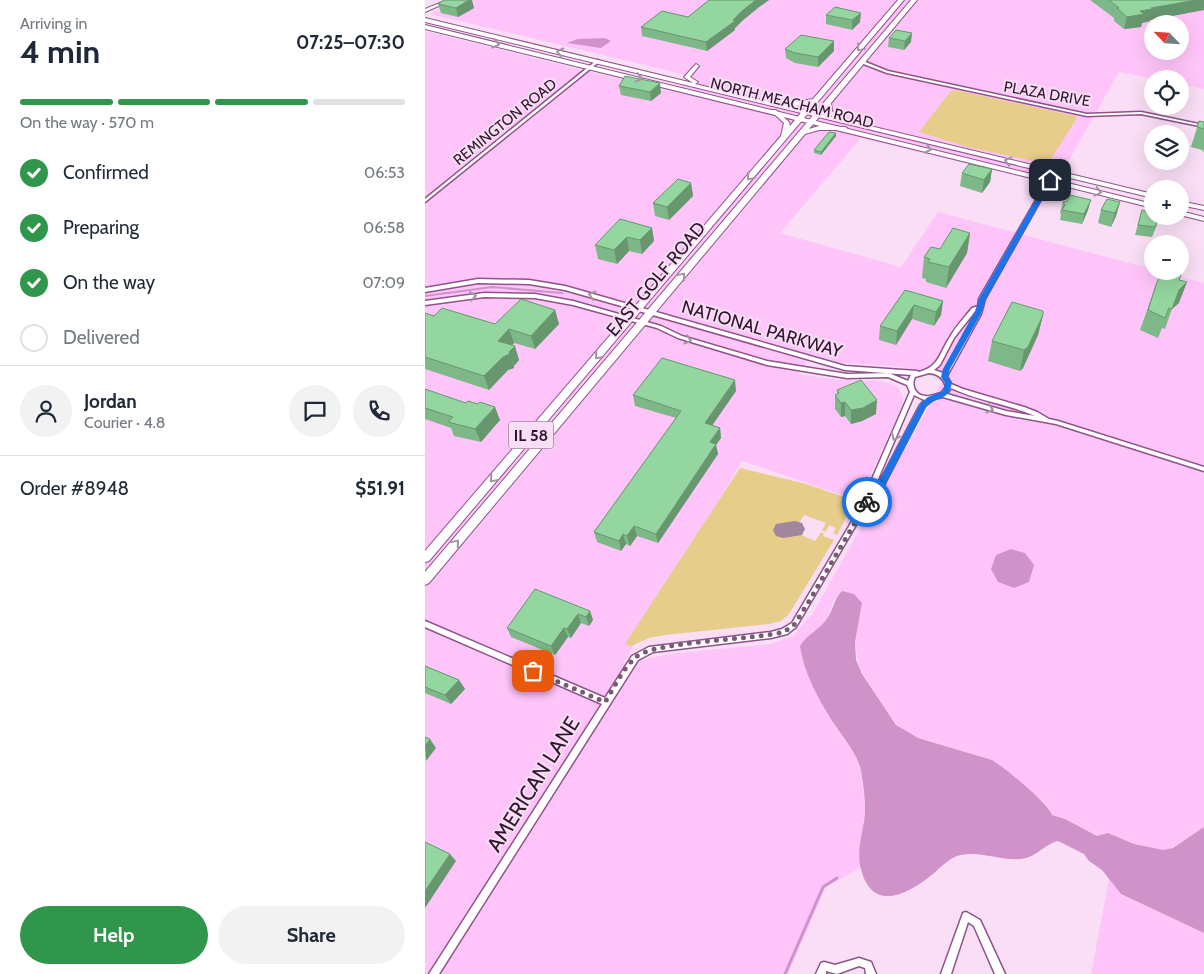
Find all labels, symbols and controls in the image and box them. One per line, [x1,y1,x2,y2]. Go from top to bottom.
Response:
text: Arriving in [20,14,87,33]
north arrow [1144,15,1189,60]
map controls [1144,15,1189,280]
text: 07:25–07:30 [296,31,405,54]
text: 4 min [20,32,100,71]
one-way arrow [491,38,500,49]
one-way arrow [857,42,866,51]
one-way arrow [556,47,565,58]
button: locate [1144,70,1189,115]
one-way arrow [634,72,643,83]
street label: NORTH MEACHAM ROAD [709,74,876,132]
street label: REMINGTON ROAD [450,75,560,169]
street label: PLAZA DRIVE [1002,78,1092,110]
text: On the way · 570 m [20,113,154,132]
button: layers [1144,125,1189,170]
one-way arrow [924,144,932,154]
one-way arrow [1003,156,1012,167]
icon: check [20,159,48,187]
pin [1029,159,1071,201]
text: Confirmed [63,161,149,184]
text: 06:53 [364,163,405,182]
icon: home [1036,166,1064,194]
one-way arrow [747,172,756,181]
button: + [1144,180,1189,225]
one-way arrow [1093,186,1102,197]
icon: check [20,214,48,242]
text: Preparing [63,216,139,239]
street label: EAST GOLF ROAD [602,217,710,341]
text: 06:58 [363,218,405,237]
button: − [1144,235,1189,280]
icon: check [20,269,48,297]
text: On the way [63,271,155,294]
text: 07:09 [362,273,405,292]
one-way arrow [676,273,685,282]
one-way arrow [588,290,597,300]
one-way arrow [470,291,478,302]
street label: NATIONAL PARKWAY [679,296,846,363]
text: Delivered [63,326,140,349]
one-way arrow [684,334,692,344]
one-way arrow [595,350,604,359]
button: person [20,385,72,437]
button: chat [289,385,341,437]
button: phone [353,385,405,437]
text: Jordan [84,390,137,413]
one-way arrow [985,403,993,413]
text: Courier · 4.8 [84,413,166,432]
road number: IL 58 [509,422,553,448]
one-way arrow [890,432,901,441]
one-way arrow [489,474,498,483]
text: Order #8948 [20,477,129,500]
text: $51.91 [355,477,405,500]
courier [842,477,892,527]
icon: bike [853,488,881,516]
one-way arrow [451,540,460,549]
pin [512,650,554,692]
icon: bag [519,657,547,685]
street label: AMERICAN LANE [481,712,585,856]
button: Help [20,906,208,964]
button: Share [218,906,405,964]

